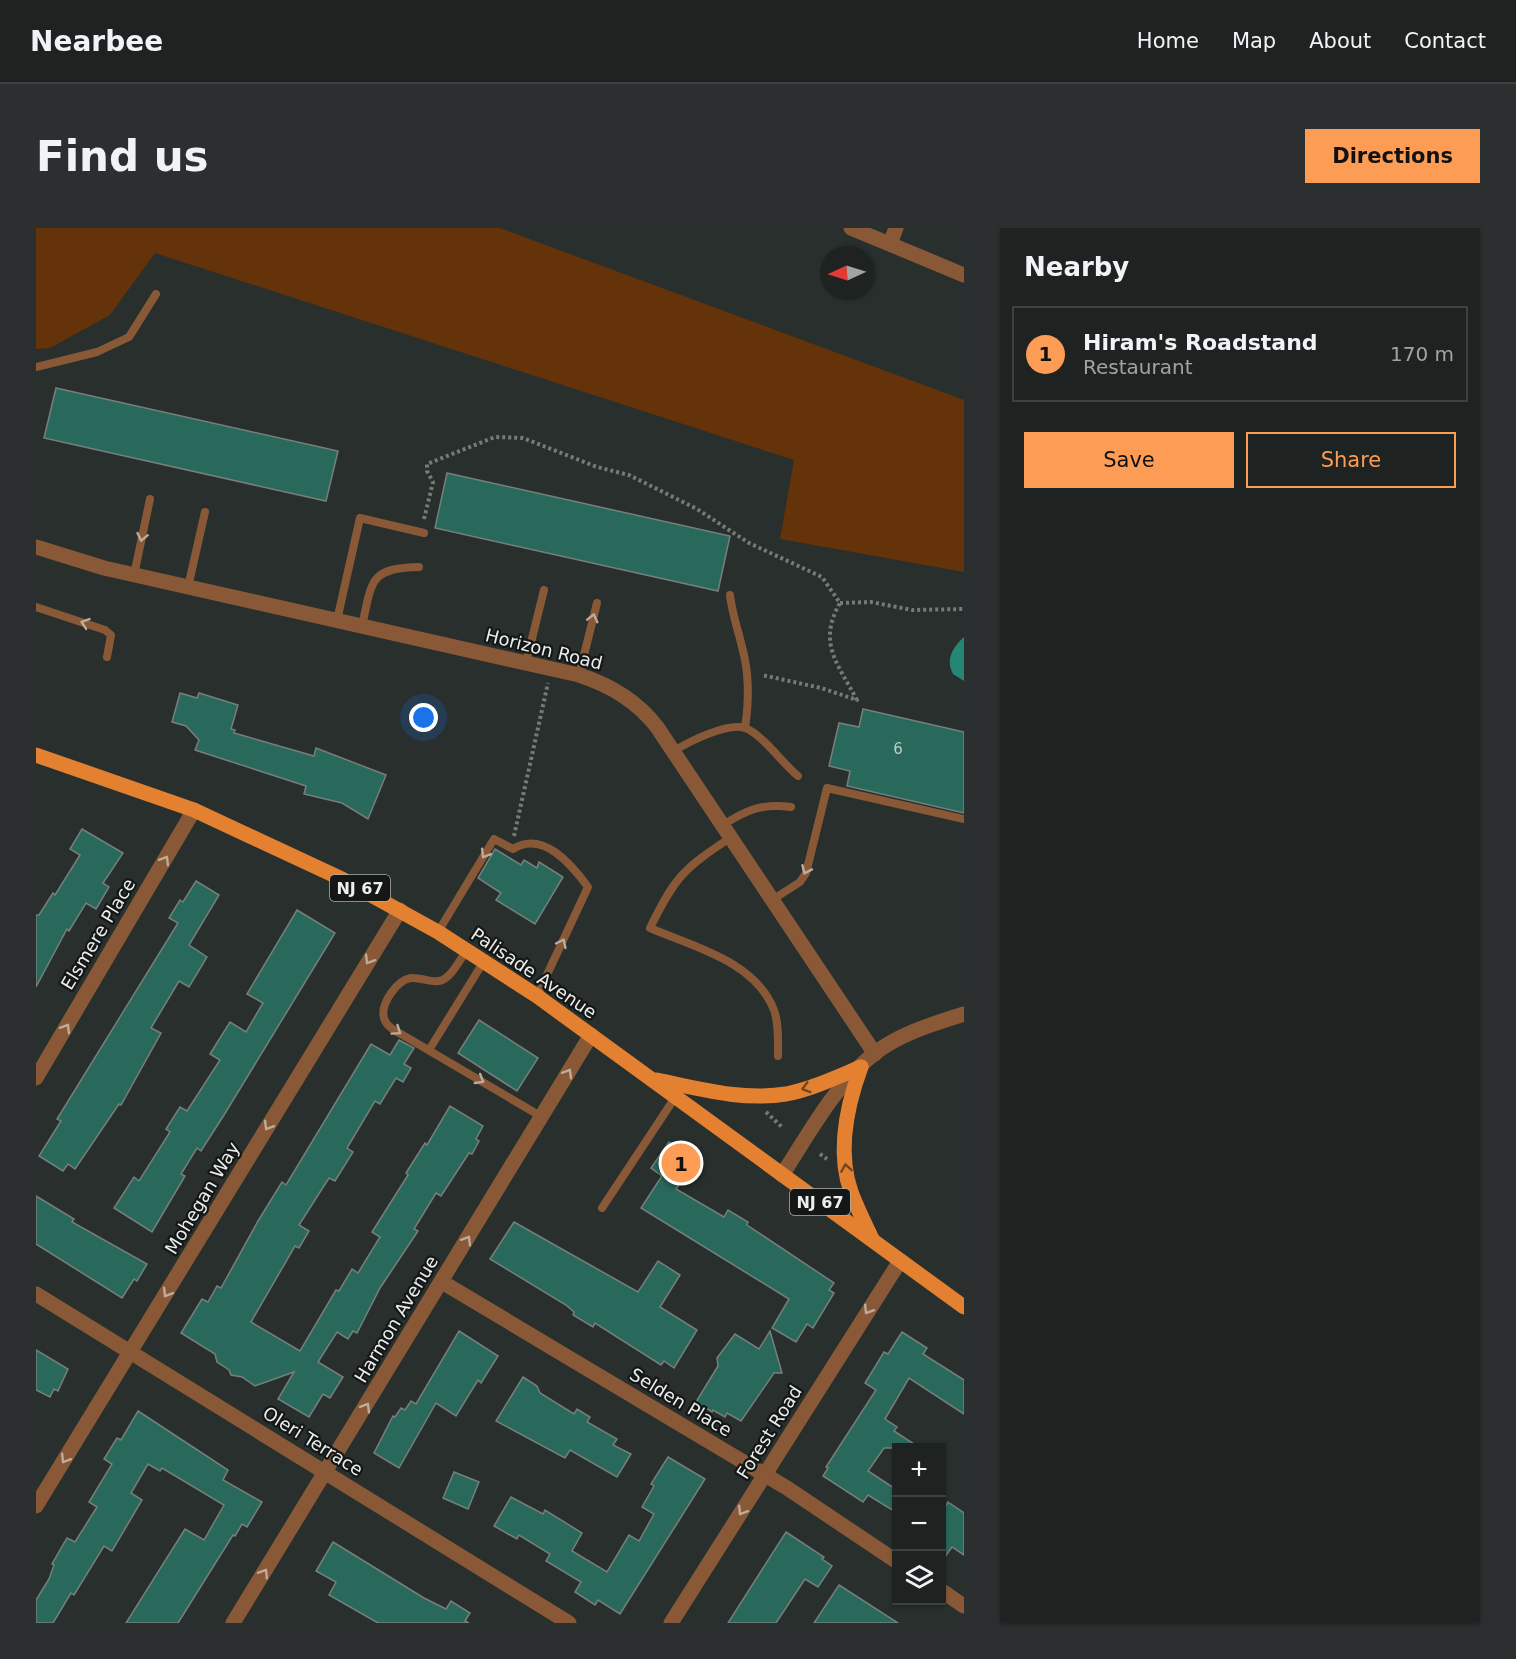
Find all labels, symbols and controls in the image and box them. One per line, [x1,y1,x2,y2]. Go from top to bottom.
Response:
text: Nearbee [30,25,163,58]
text: Home [1137,29,1199,53]
text: Map [1232,29,1276,53]
text: About [1309,29,1371,53]
text: Contact [1404,29,1486,53]
button: Directions [1305,129,1480,183]
text: Find us [36,132,209,181]
north arrow [820,246,874,300]
text: Nearby [1024,252,1129,282]
text: Hiram's Roadstand [1083,330,1318,355]
text: 1 [1039,342,1052,366]
text: 170 m [1390,342,1454,366]
text: Restaurant [1083,355,1193,379]
button: Save [1024,432,1234,488]
button: Share [1246,432,1456,488]
one-way arrow [136,532,149,542]
one-way arrow [586,613,599,623]
one-way arrow [80,618,91,630]
street label: Horizon Road [483,624,605,674]
your location [409,703,438,732]
house number: 6 [893,740,903,758]
one-way arrow [481,848,493,858]
one-way arrow [158,856,169,866]
one-way arrow [801,864,813,875]
street label: Elsmere Place [57,875,139,993]
road number: NJ 67 [330,875,390,901]
street label: Palisade Avenue [467,923,601,1023]
one-way arrow [554,938,566,949]
one-way arrow [365,954,377,964]
one-way arrow [58,1024,70,1034]
one-way arrow [391,1024,402,1035]
one-way arrow [561,1069,573,1079]
one-way arrow [474,1073,484,1084]
one-way arrow [801,1081,812,1093]
one-way arrow [263,1120,275,1130]
street label: Mohegan Way [160,1138,244,1258]
pin: 1 [662,1140,700,1186]
one-way arrow [841,1163,853,1172]
road number: NJ 67 [790,1189,850,1215]
one-way arrow [460,1236,472,1246]
street label: Harmon Avenue [350,1252,442,1386]
one-way arrow [162,1287,174,1297]
one-way arrow [864,1304,876,1314]
street label: Selden Place [626,1363,736,1441]
street label: Forest Road [732,1381,806,1483]
street label: Oleri Terrace [259,1402,367,1480]
one-way arrow [358,1403,370,1413]
map controls [892,1443,946,1605]
button: + [892,1443,946,1497]
one-way arrow [60,1453,72,1463]
button: − [892,1497,946,1551]
one-way arrow [738,1504,749,1515]
button: layers [892,1551,946,1605]
one-way arrow [257,1569,269,1579]

